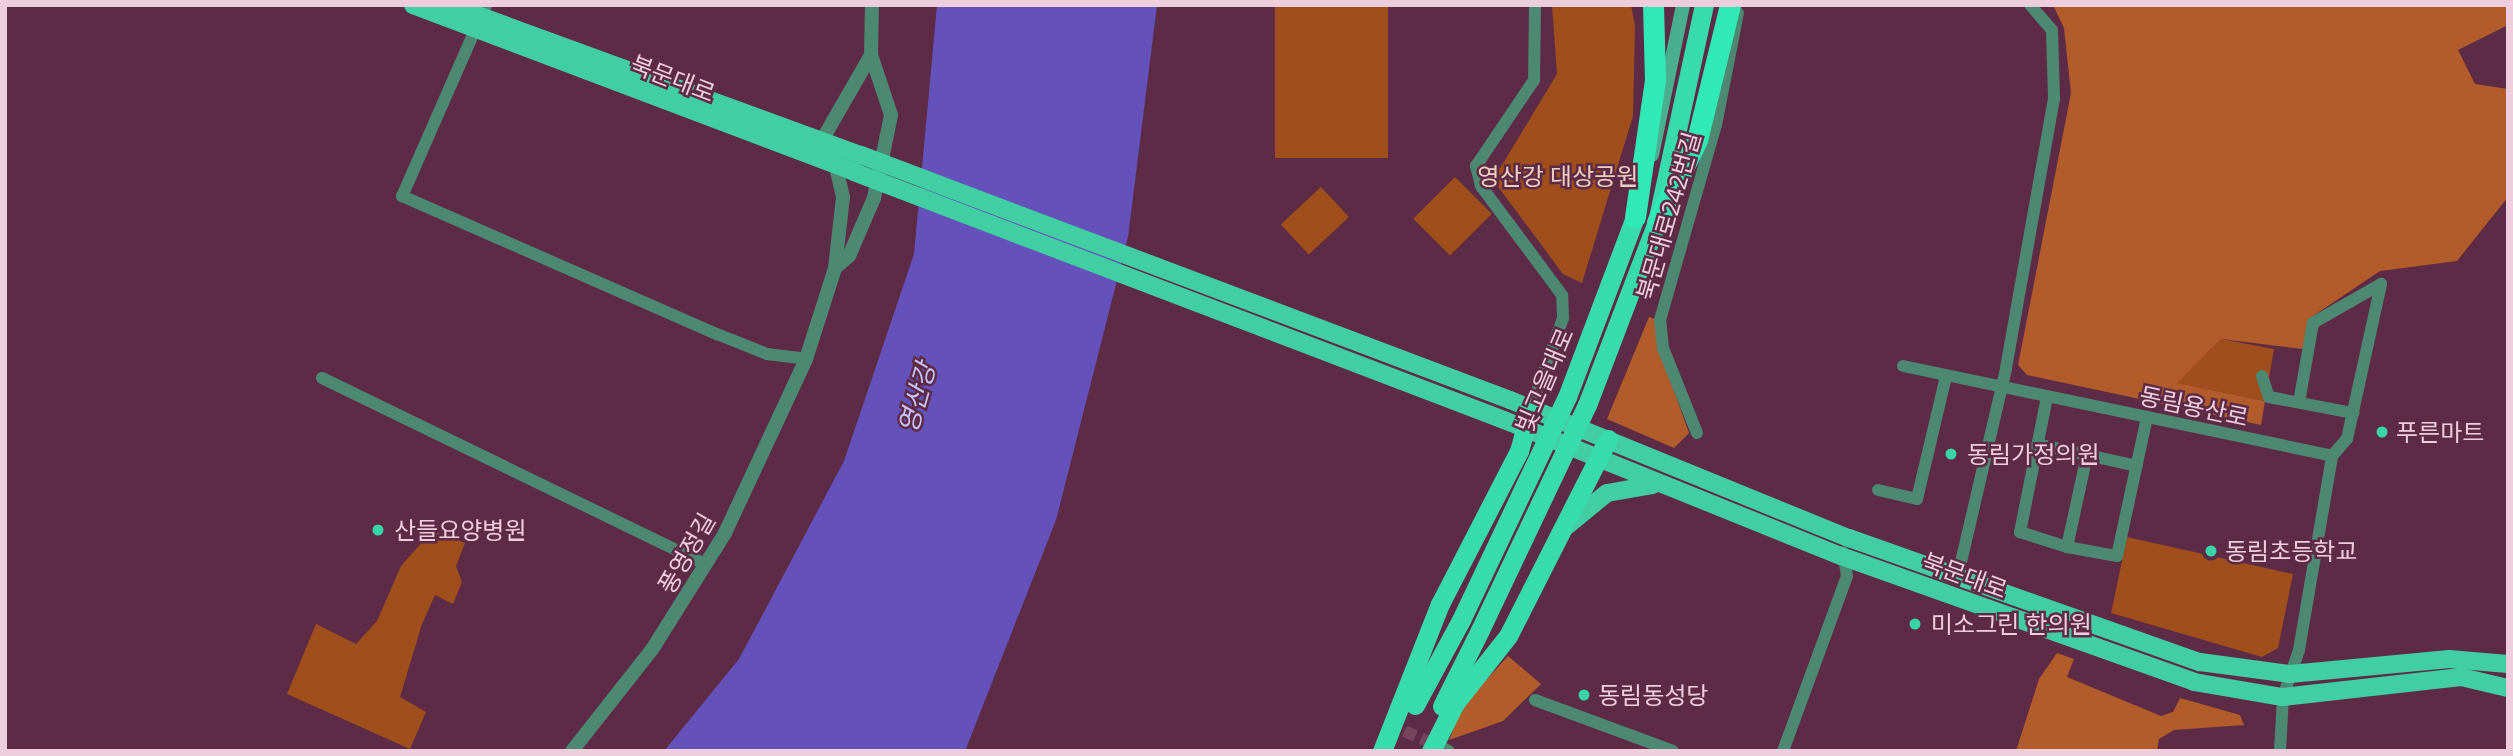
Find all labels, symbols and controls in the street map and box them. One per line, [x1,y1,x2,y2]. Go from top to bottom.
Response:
street label: 북문대로 [627,49,719,107]
street label: 북문대로242번길 [1630,129,1706,303]
park label: 영산강 대상공원 [1478,162,1638,190]
street label: 빛고을대로 [1509,324,1579,436]
water label: 영산강 [892,359,942,437]
street label: 동림용산로 [2137,380,2251,432]
place label: 푸른마트 [2396,418,2484,446]
marker: 푸른마트 [2374,424,2390,440]
place label: 동림가정의원 [1967,440,2099,468]
marker: 동림가정의원 [1941,444,1961,464]
street label: 풍영정길 [651,508,721,598]
place label: 산들요양병원 [394,516,526,544]
marker: 산들요양병원 [368,520,388,540]
place label: 동림초등학교 [2225,537,2357,565]
marker: 동림초등학교 [2203,543,2219,559]
street label: 북문대로 [1919,546,2011,604]
place label: 미소그린 한의원 [1931,610,2092,638]
marker: 미소그린 한의원 [1905,614,1925,634]
place label: 동림동성당 [1598,681,1708,709]
marker: 동림동성당 [1576,687,1592,703]

